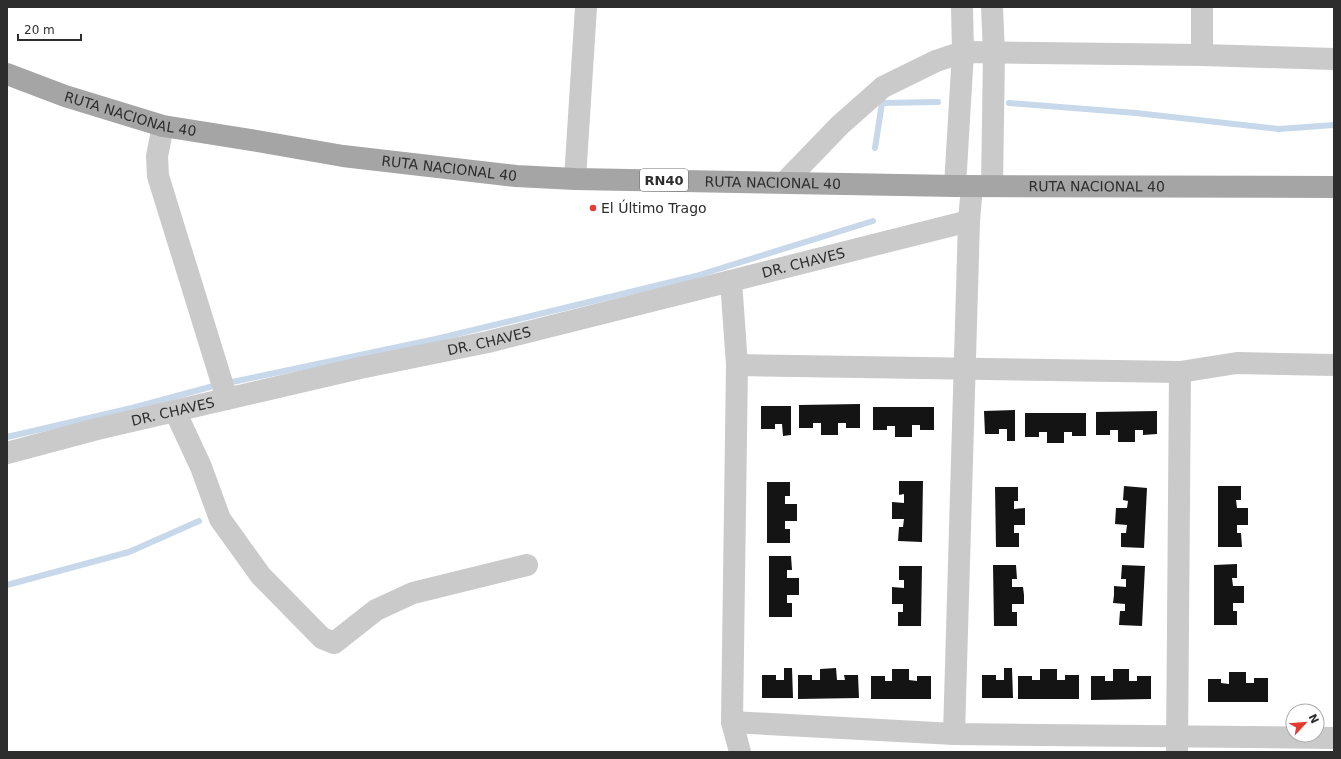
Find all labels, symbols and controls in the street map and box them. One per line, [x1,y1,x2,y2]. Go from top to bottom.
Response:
scale bar [18,16,81,42]
text: 20 m [24,23,55,37]
street label: RUTA NACIONAL 40 [62,88,198,139]
street label: RUTA NACIONAL 40 [381,153,518,184]
road number: RN40 [640,169,688,191]
street label: RUTA NACIONAL 40 [704,173,841,192]
street label: RUTA NACIONAL 40 [1028,178,1165,195]
place label: El Último Trago [601,199,707,216]
marker: El Último Trago [588,203,598,213]
street label: DR. CHAVES [760,244,847,281]
street label: DR. CHAVES [446,324,533,358]
street label: DR. CHAVES [130,394,216,429]
north arrow [1285,703,1325,743]
text: N [1306,712,1321,726]

